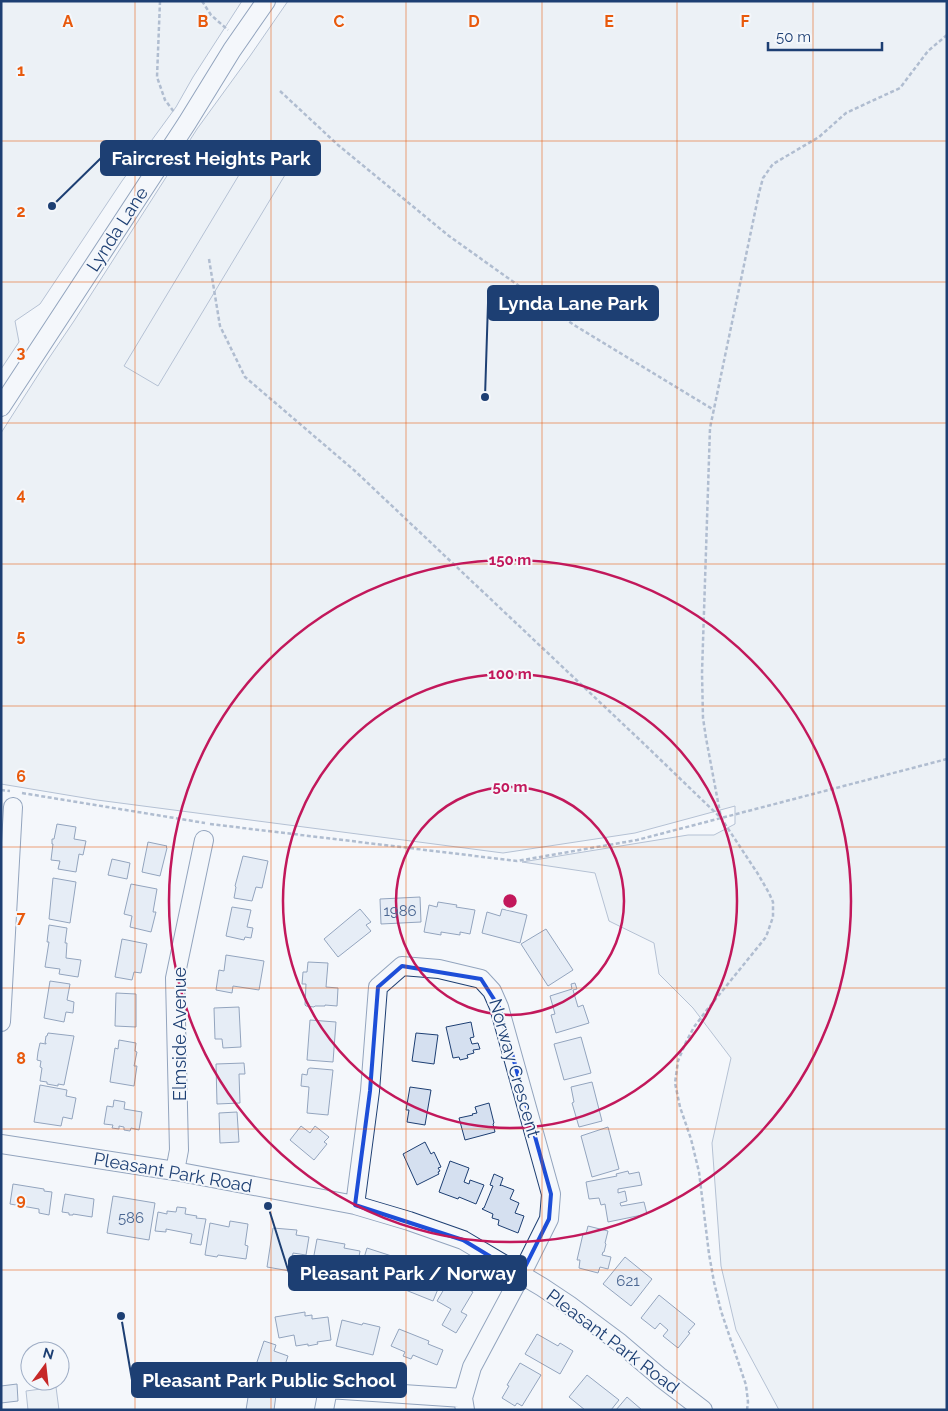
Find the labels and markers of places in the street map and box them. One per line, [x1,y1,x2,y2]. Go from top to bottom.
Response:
callout: Faircrest Heights Park [101,141,320,175]
callout: Lynda Lane Park [488,286,658,320]
centre of rings [501,892,519,910]
callout: Pleasant Park / Norway [289,1256,526,1290]
callout: Pleasant Park Public School [132,1363,406,1397]

